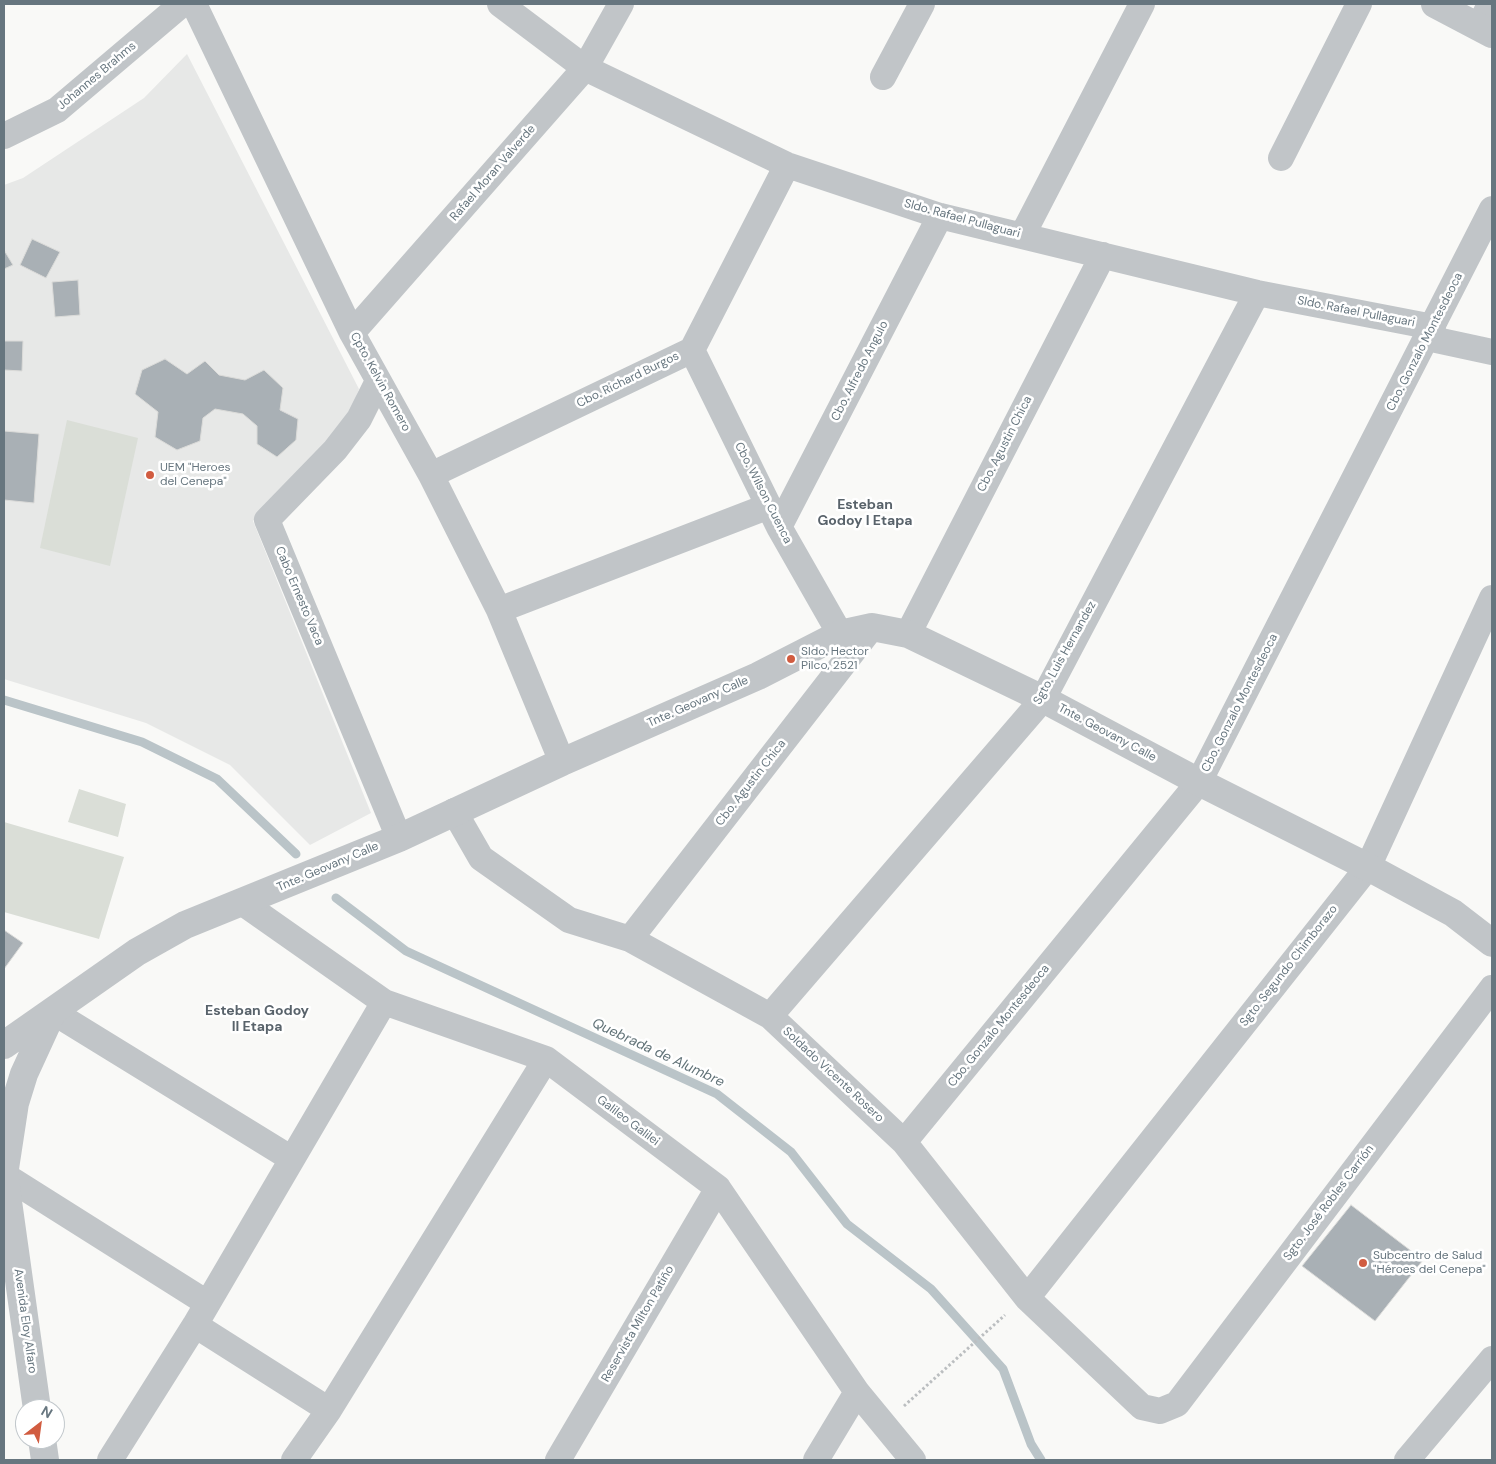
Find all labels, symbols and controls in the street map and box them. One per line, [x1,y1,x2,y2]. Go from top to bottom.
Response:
street label: Johannes Brahms [55,39,139,113]
street label: Rafael Moran Valverde [447,122,539,224]
street label: Sldo. Rafael Pullaguari [902,197,1022,241]
street label: Cbo. Gonzalo Montesdeoca [1384,270,1466,414]
street label: Sldo. Rafael Pullaguari [1296,294,1416,330]
street label: Cbo. Alfredo Angulo [828,318,892,424]
street label: Cpto. Kelvin Romero [347,330,413,434]
street label: Cbo. Richard Burgos [574,349,682,411]
street label: Cbo. Agustin Chica [975,394,1035,494]
street label: Cbo. Wilson Cuenca [731,440,795,546]
place label: UEM "Heroes del Cenepa" [160,461,231,489]
marker: UEM "Heroes del Cenepa" [144,469,156,481]
district label: Esteban Godoy I Etapa [817,497,913,530]
street label: Cabo Ernesto Vaca [272,545,326,647]
street label: Sgto. Luis Hernandez [1031,599,1099,707]
street label: Cbo. Gonzalo Montesdeoca [1199,631,1281,775]
place label: Sldo. Hector Pilco, 2521 [801,645,869,673]
marker: Sldo. Hector Pilco, 2521 [785,653,797,665]
street label: Tnte. Geovany Calle [645,673,751,731]
street label: Tnte. Geovany Calle [1055,701,1159,765]
street label: Cbo. Agustin Chica [713,737,789,829]
street label: Tnte. Geovany Calle [275,839,381,895]
street label: Sgto. Segundo Chimborazo [1237,902,1341,1030]
street label: Cbo. Gonzalo Montesdeoca [945,962,1053,1090]
district label: Esteban Godoy II Etapa [205,1003,309,1036]
water label: Quebrada de Alumbre [589,1015,727,1091]
street label: Soldado Vicente Rosero [780,1024,886,1126]
street label: Galileo Galilei [594,1093,662,1149]
street label: Sgto. José Robles Carrión [1281,1142,1377,1264]
place label: Subcentro de Salud "Héroes del Cenepa" [1373,1249,1486,1277]
marker: Subcentro de Salud "Héroes del Cenepa" [1357,1257,1369,1269]
street label: Reservista Milton Patiño [599,1263,677,1385]
street label: Avenida Eloy Alfaro [11,1268,39,1374]
north arrow [15,1399,65,1449]
text: N [38,1402,56,1422]

